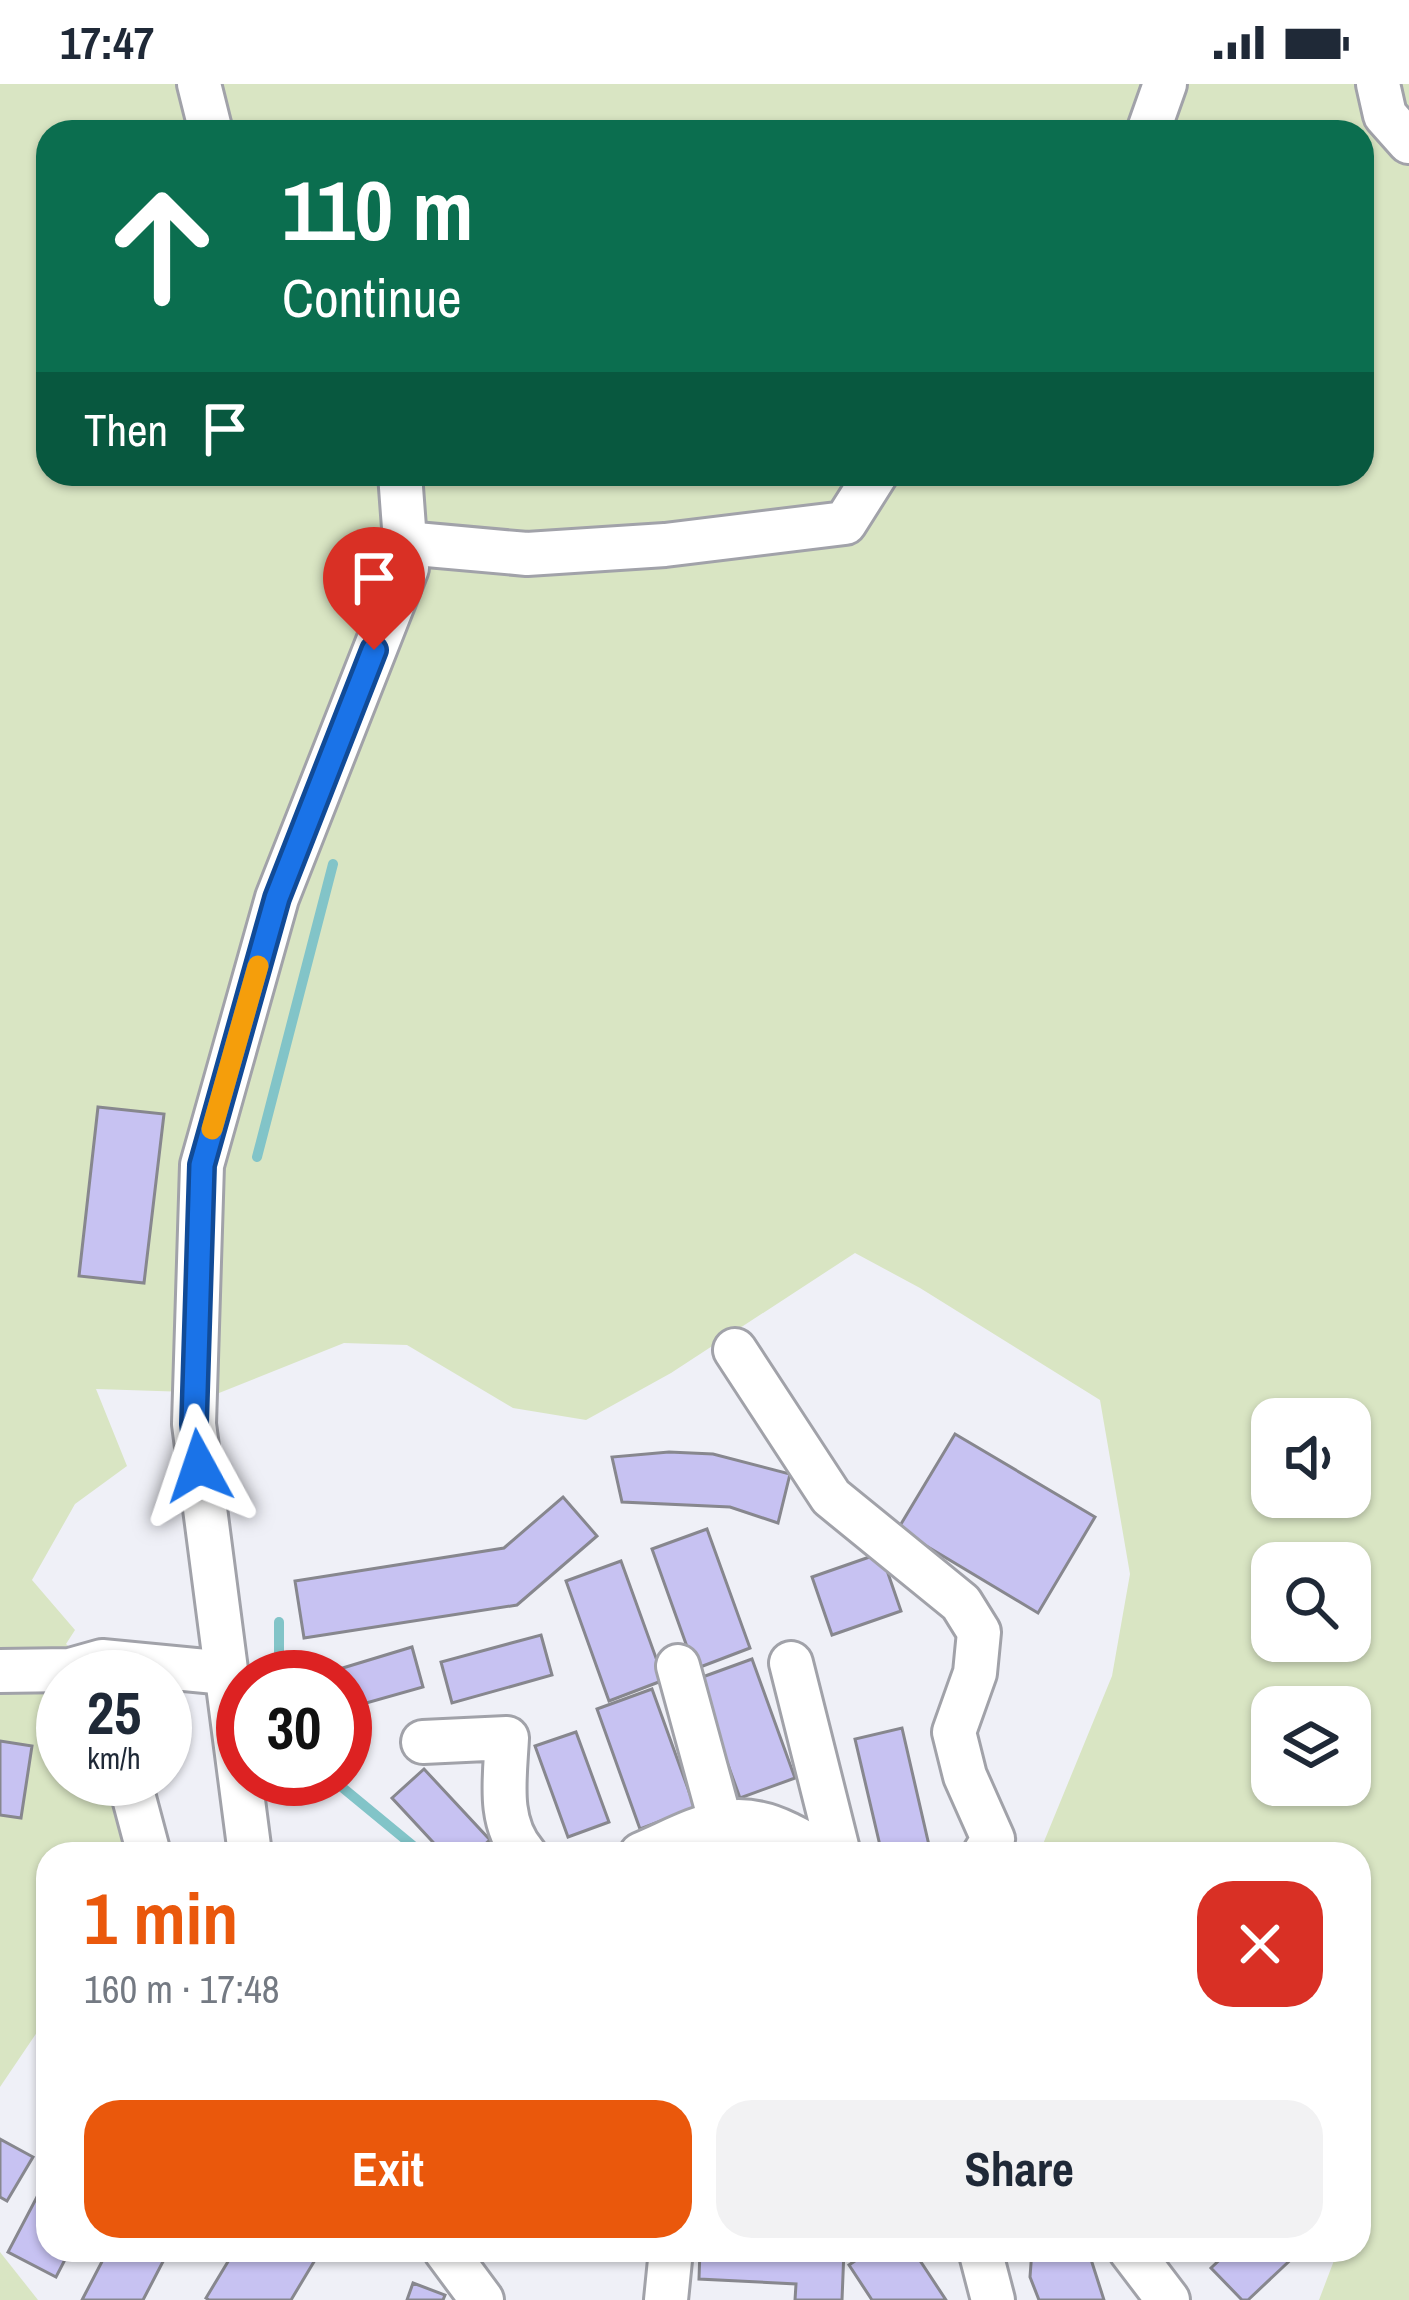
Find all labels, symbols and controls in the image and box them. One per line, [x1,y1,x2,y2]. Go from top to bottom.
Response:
text: 17:47 [60,12,154,73]
text: 110 m [282,153,474,266]
icon: ahead [84,168,240,324]
text: Continue [282,261,462,334]
icon: arrive [192,396,258,462]
text: Then [84,399,168,460]
pin [323,527,425,650]
icon: arrive [341,545,407,611]
map controls [1251,1398,1371,1806]
button: sound [1251,1398,1371,1518]
position arrow [136,1403,262,1529]
button: search [1251,1542,1371,1662]
speed limit sign: 30 [216,1650,372,1806]
text: 25 [87,1672,141,1753]
button: layers [1251,1686,1371,1806]
text: km/h [87,1738,141,1778]
text: 1 min [84,1869,238,1966]
button: close [1197,1881,1323,2007]
text: 160 m · 17:48 [84,1963,280,2015]
button: Exit [84,2100,692,2238]
button: Share [716,2100,1323,2238]

